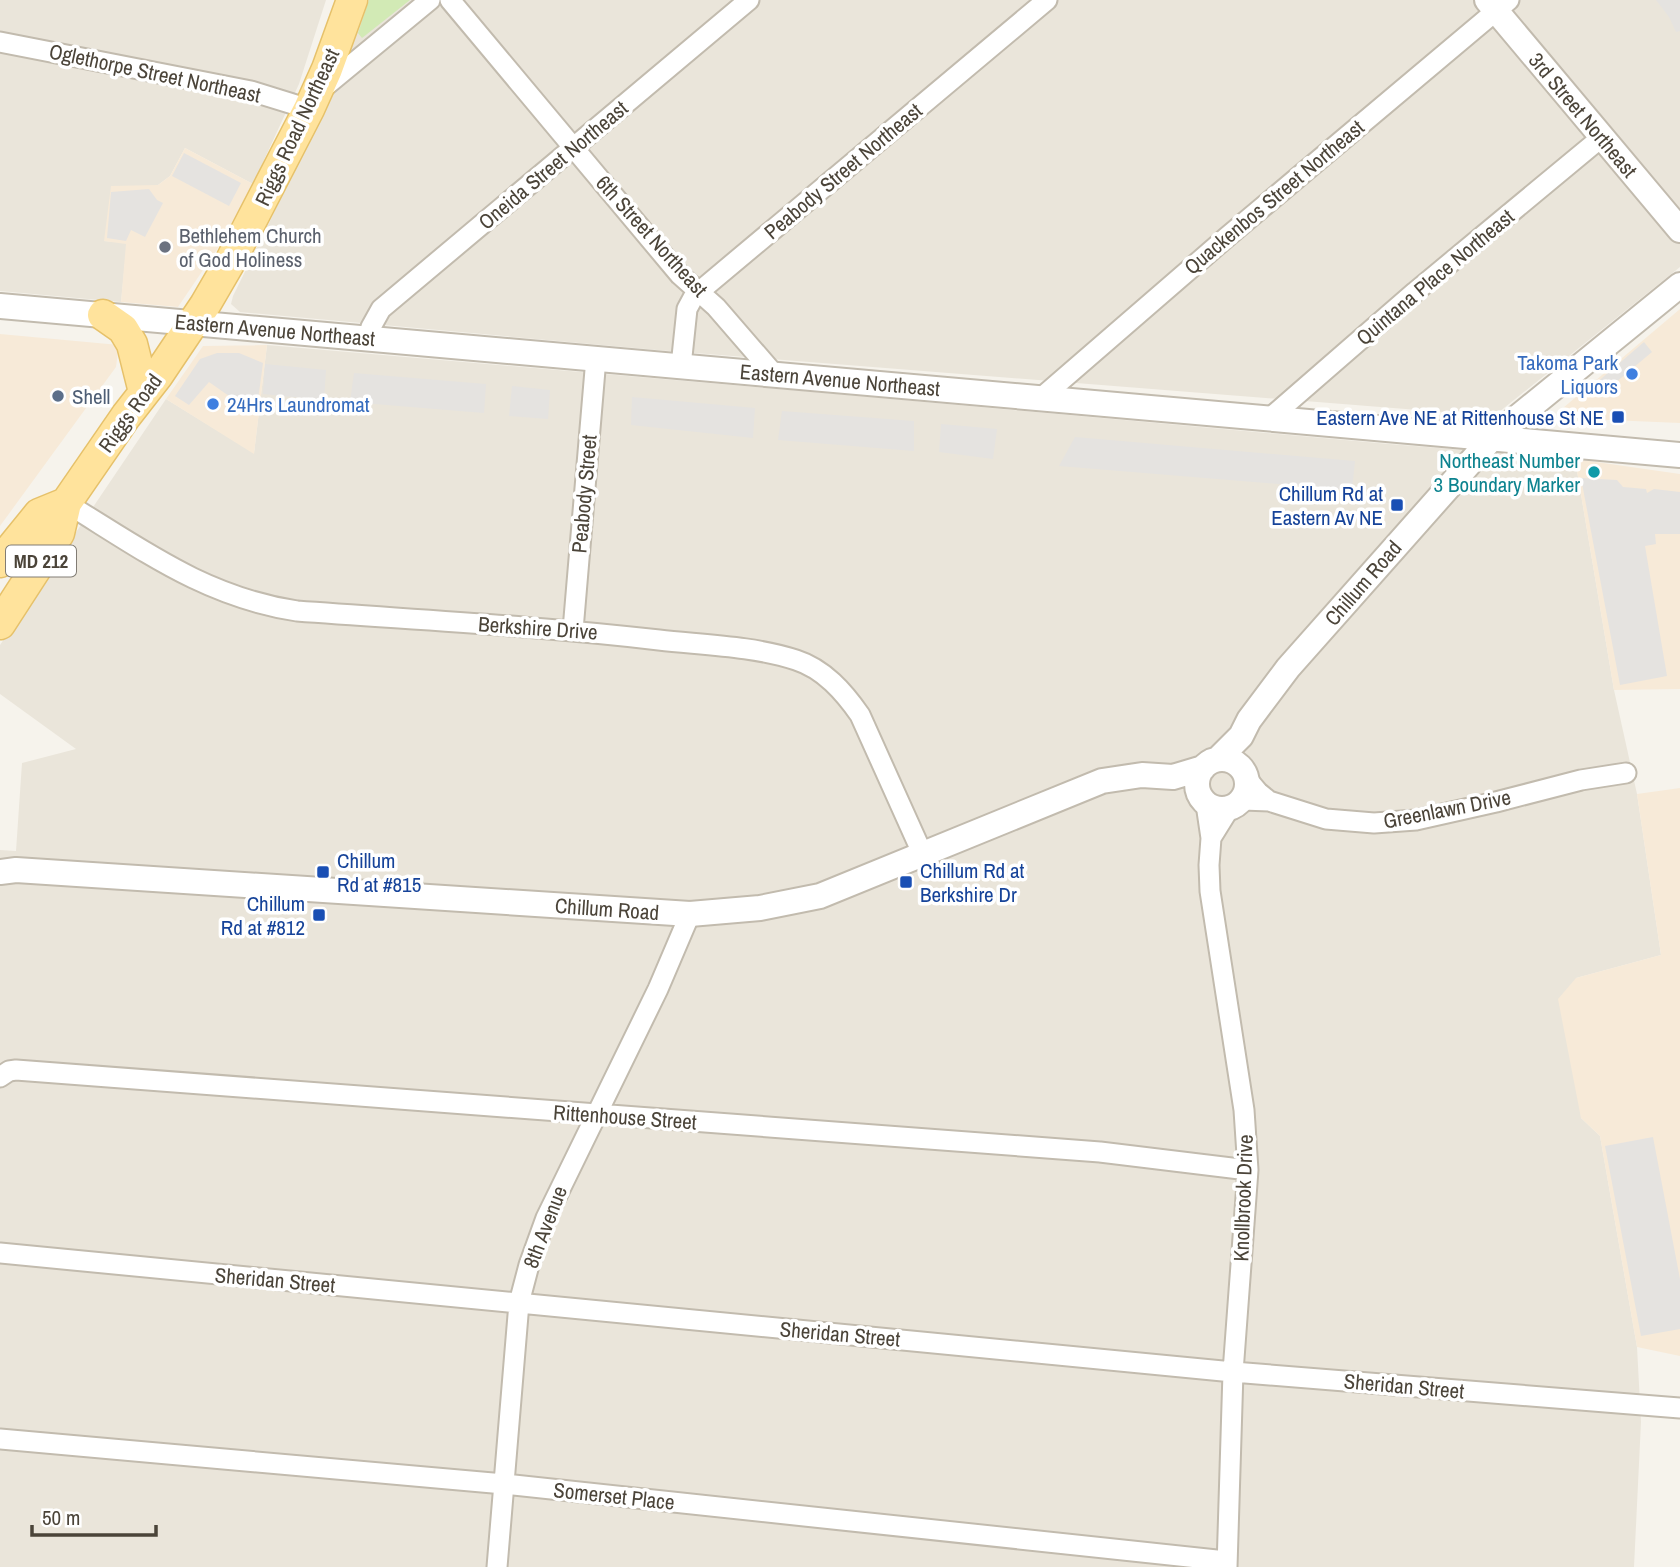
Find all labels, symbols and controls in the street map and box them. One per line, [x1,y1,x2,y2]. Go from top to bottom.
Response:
street label: Oglethorpe Street Northeast [47,36,264,110]
street label: Riggs Road Northeast [248,43,346,210]
street label: 3rd Street Northeast [1522,46,1644,184]
street label: Oneida Street Northeast [472,94,634,236]
street label: Peabody Street Northeast [758,96,928,246]
street label: Quackenbos Street Northeast [1178,113,1370,281]
street label: 6th Street Northeast [590,169,714,303]
street label: Quintana Place Northeast [1350,202,1520,352]
place label: Bethlehem Church of God Holiness [179,221,322,274]
marker: Bethlehem Church of God Holiness [157,239,173,255]
street label: Eastern Avenue Northeast [174,307,376,353]
place label: Takoma Park Liquors [1517,348,1618,401]
street label: Eastern Avenue Northeast [739,357,941,403]
marker: Takoma Park Liquors [1624,366,1640,382]
street label: Riggs Road [92,368,168,458]
place label: Shell [72,382,110,411]
marker: Shell [50,388,66,404]
place label: 24Hrs Laundromat [227,390,370,419]
marker: 24Hrs Laundromat [205,396,221,412]
place label: Eastern Ave NE at Rittenhouse St NE [1316,403,1604,432]
marker: Eastern Ave NE at Rittenhouse St NE [1610,409,1626,425]
street label: Peabody Street [564,433,604,554]
place label: Northeast Number 3 Boundary Marker [1434,446,1580,499]
marker: Northeast Number 3 Boundary Marker [1586,464,1602,480]
place label: Chillum Rd at Eastern Av NE [1271,479,1383,532]
marker: Chillum Rd at Eastern Av NE [1389,497,1405,513]
street label: Chillum Road [1318,534,1408,632]
road number: MD 212 [6,546,76,576]
street label: Berkshire Drive [477,609,599,647]
street label: Greenlawn Drive [1381,782,1513,836]
place label: Chillum Rd at #815 [337,846,421,899]
place label: Chillum Rd at Berkshire Dr [920,856,1025,909]
marker: Chillum Rd at #815 [315,864,331,880]
marker: Chillum Rd at Berkshire Dr [898,874,914,890]
place label: Chillum Rd at #812 [221,889,305,942]
street label: Chillum Road [554,891,660,927]
marker: Chillum Rd at #812 [311,907,327,923]
street label: Rittenhouse Street [552,1098,698,1136]
street label: Knollbrook Drive [1226,1134,1260,1262]
street label: 8th Avenue [516,1182,574,1272]
street label: Sheridan Street [214,1260,337,1300]
street label: Sheridan Street [779,1314,902,1354]
street label: Sheridan Street [1343,1366,1466,1406]
street label: Somerset Place [552,1475,676,1517]
scale bar [32,1494,156,1538]
text: 50 m [42,1503,80,1532]

